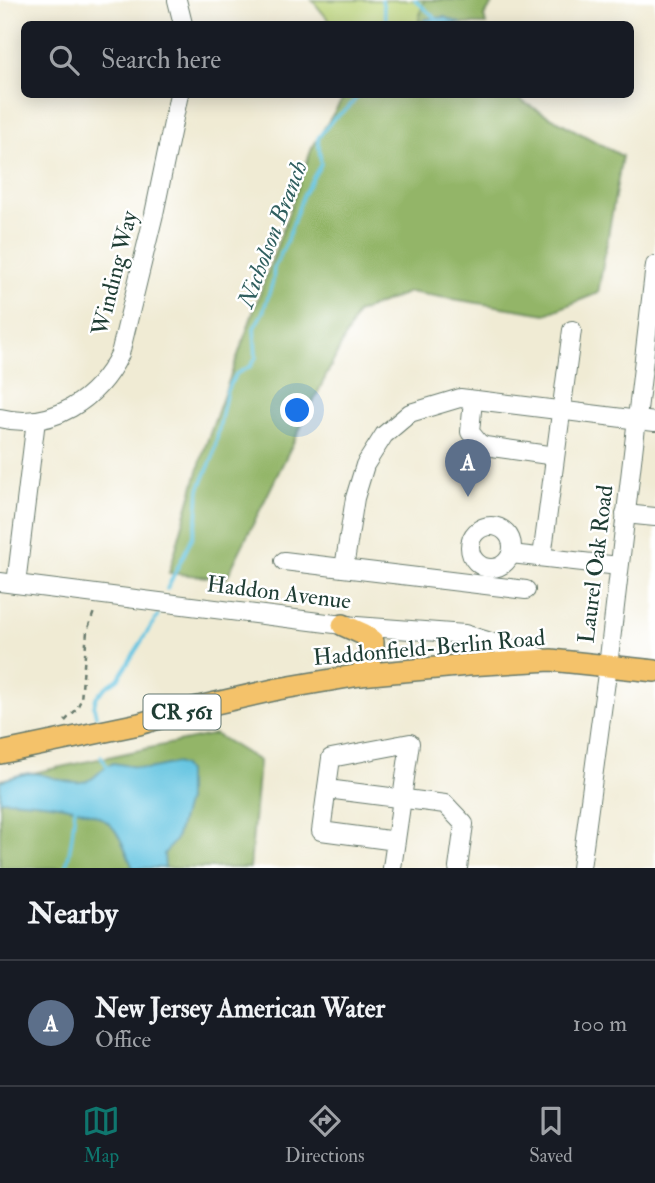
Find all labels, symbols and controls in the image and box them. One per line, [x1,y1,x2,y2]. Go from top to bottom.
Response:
search box [21,21,634,98]
icon: search [45,41,83,79]
text: Search here [101,44,221,76]
water label: Nicholson Branch [229,156,315,314]
street label: Winding Way [85,207,144,339]
your location [280,393,314,427]
pin: A [445,439,491,497]
street label: Laurel Oak Road [571,483,620,645]
street label: Haddon Avenue [205,569,353,616]
street label: Haddonfield-Berlin Road [312,623,546,672]
road number: CR 561 [144,694,220,730]
text: Nearby [28,895,118,932]
text: New Jersey American Water [95,993,385,1025]
text: A [44,1009,58,1038]
text: 100 m [573,1009,627,1038]
text: Office [95,1025,151,1054]
tab: Map [82,1102,120,1168]
tab: Directions [285,1102,365,1168]
tab: Saved [529,1102,573,1168]

